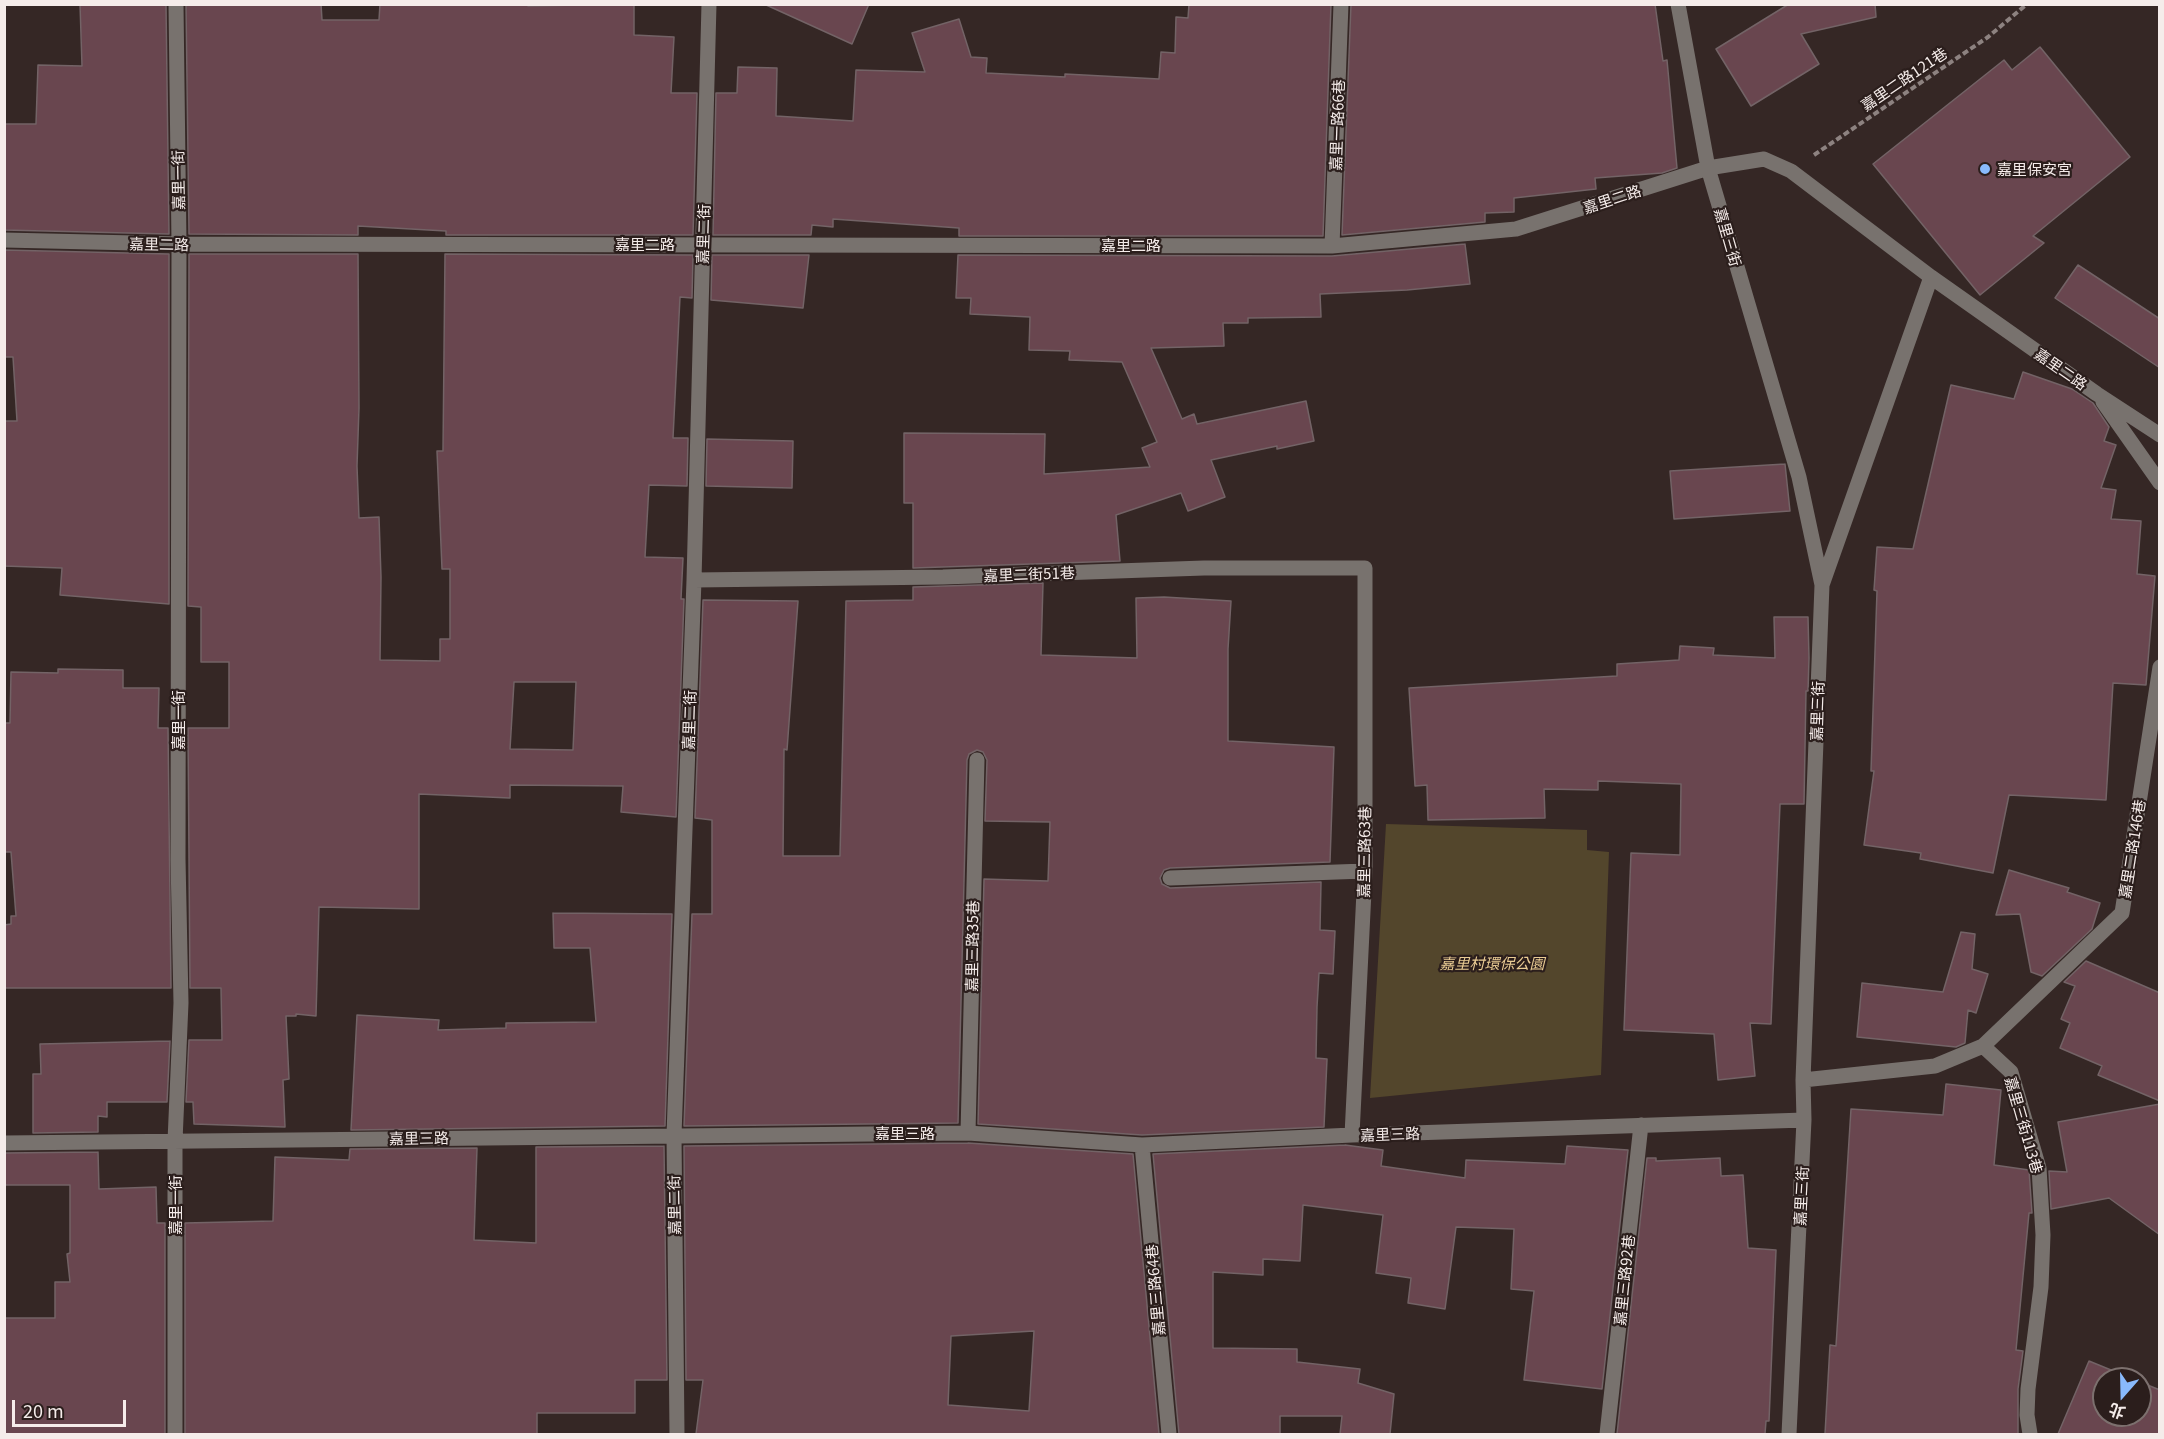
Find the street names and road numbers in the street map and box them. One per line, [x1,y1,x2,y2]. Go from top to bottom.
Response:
street label: 嘉里二路121巷 [1858,44,1950,114]
street label: 嘉里一路66巷 [1326,79,1348,171]
street label: 嘉里一街 [168,150,188,210]
street label: 嘉里二路 [1581,181,1643,217]
street label: 嘉里二街 [693,204,713,264]
street label: 嘉里三街 [1711,206,1745,268]
street label: 嘉里二路 [129,234,189,254]
street label: 嘉里二路 [615,235,675,253]
street label: 嘉里二路 [1101,236,1161,254]
street label: 嘉里二路 [2031,344,2091,394]
street label: 嘉里二街51巷 [983,563,1075,585]
street label: 嘉里三街 [1807,681,1827,741]
street label: 嘉里一街 [169,690,187,750]
street label: 嘉里二街 [679,690,699,750]
street label: 嘉里二路146巷 [2115,798,2149,900]
street label: 嘉里三路63巷 [1354,806,1374,898]
street label: 嘉里三路35巷 [962,900,982,992]
street label: 嘉里三街113巷 [2002,1074,2046,1176]
street label: 嘉里三路 [875,1124,935,1142]
street label: 嘉里三路 [1360,1124,1420,1144]
street label: 嘉里三路 [389,1128,449,1148]
street label: 嘉里三街 [1790,1166,1812,1226]
street label: 嘉里一街 [166,1175,184,1235]
street label: 嘉里二街 [664,1175,684,1235]
street label: 嘉里三路92巷 [1610,1233,1638,1327]
street label: 嘉里三路64巷 [1142,1244,1168,1336]

